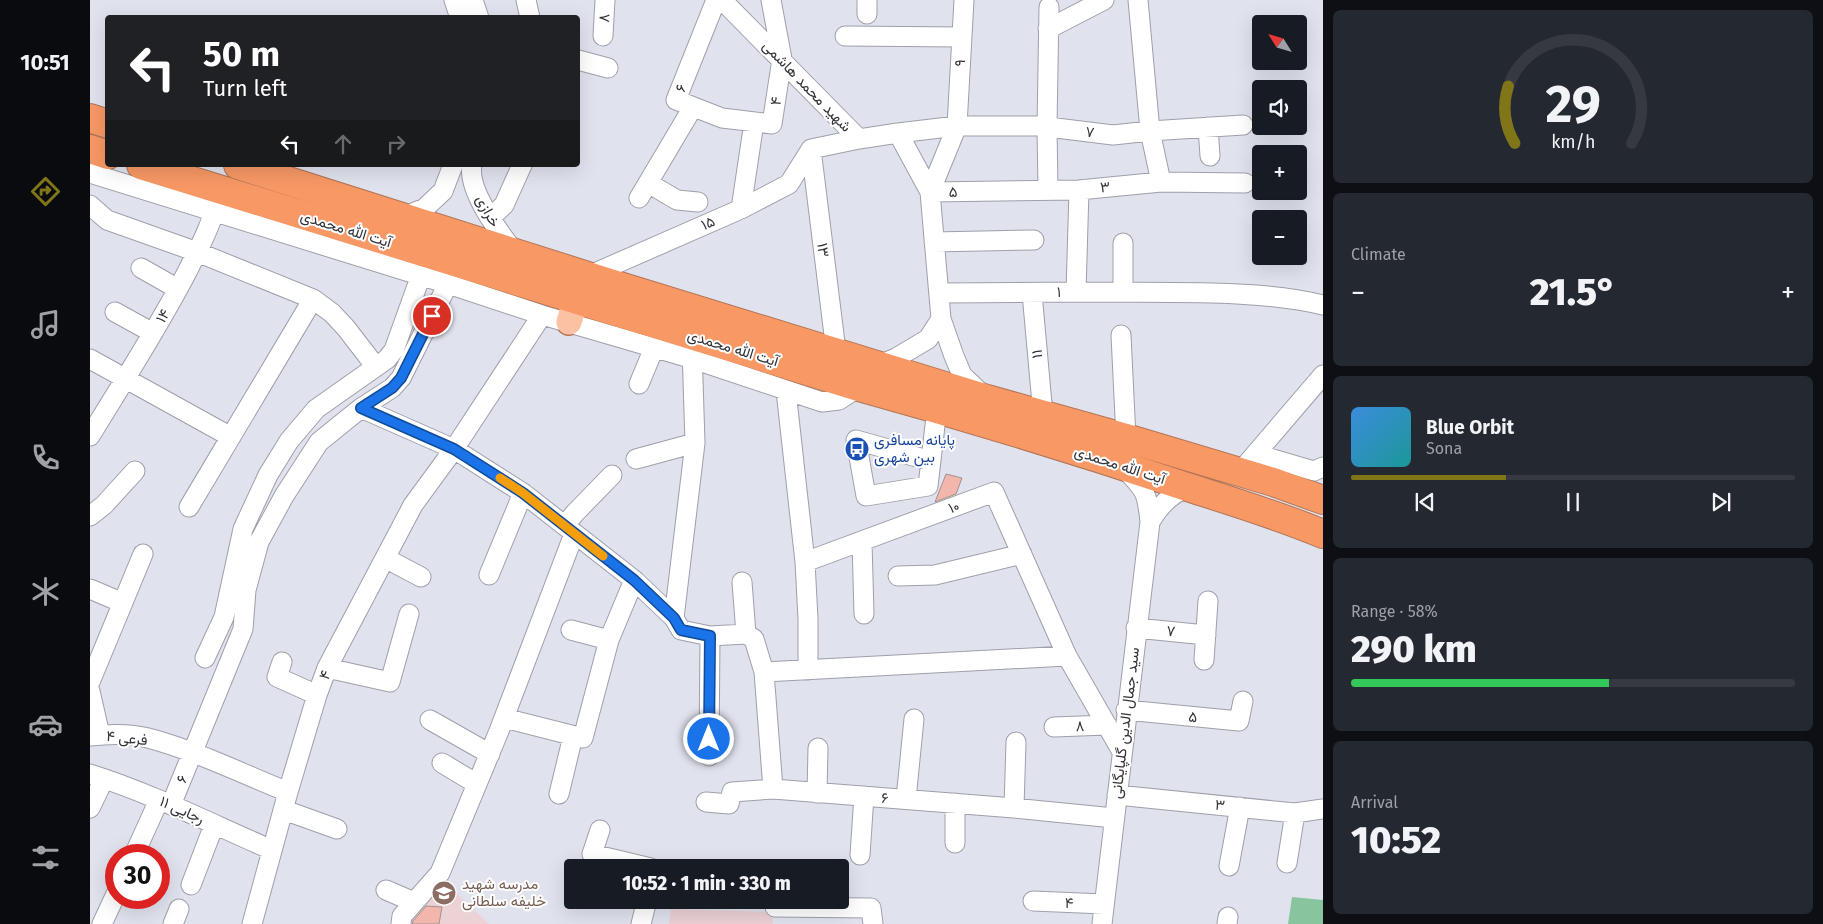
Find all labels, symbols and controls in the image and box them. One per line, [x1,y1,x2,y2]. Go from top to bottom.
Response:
street label: ۸ [595,13,613,23]
north arrow [1252,15,1308,70]
map controls [1252,15,1307,265]
text: 50 m [203,33,280,75]
icon: left [120,35,185,100]
street label: شهید محمد هاشمی [758,37,855,136]
text: 10:51 [20,49,70,76]
street label: ۹ [951,59,969,67]
text: 29 [1545,73,1601,136]
text: Turn left [203,75,287,102]
button: sound [1252,80,1307,135]
street label: ۶ [671,81,691,95]
street label: ۴ [766,95,786,106]
street label: ۷ [1085,123,1096,141]
icon: left [276,130,304,158]
icon: ahead [329,130,357,158]
icon: right [382,130,410,158]
text: km/h [1551,131,1595,153]
button: + [1252,145,1307,200]
icon: directions [28,174,63,209]
street label: ۳ [1099,178,1111,196]
street label: ۵ [948,183,958,201]
street label: خرازی [471,192,504,231]
street label: آیت الله محمدی [298,207,395,253]
button: − [1252,210,1307,265]
street label: ۱۵ [698,212,718,234]
street label: ۱۳ [813,242,833,258]
text: Climate [1351,245,1406,264]
text: 21.5° [1530,269,1616,315]
text: − [1351,276,1365,309]
text: + [1781,276,1795,309]
street label: ۱ [1057,283,1061,301]
pin [411,295,453,337]
icon: arrive [418,302,446,330]
street label: ۱۴ [152,306,174,326]
icon: music [28,307,63,342]
street label: آیت الله محمدی [685,326,782,372]
street label: ۱۱ [1028,349,1046,359]
text: Blue Orbit [1426,416,1514,439]
place label: پایانه مسافری بین شهری [874,431,955,467]
bus stop icon: پایانه مسافری بین شهری [844,436,870,462]
text: Sona [1426,439,1462,458]
icon: phone [28,440,63,475]
street label: آیت الله محمدی [1072,442,1169,490]
icon: previous [1411,488,1439,516]
icon: pause [1559,488,1587,516]
icon: next [1707,488,1735,516]
street label: ۱۰ [946,497,962,517]
icon: climate [28,574,63,609]
text: Range · 58% [1351,602,1438,621]
street label: ۷ [1166,622,1176,640]
text: 290 km [1351,626,1477,672]
street label: سید جمال الدین گلپایگانی [1107,646,1144,800]
street label: ۴ [315,667,335,682]
icon: car [28,707,63,742]
street label: ۵ [1188,708,1198,726]
position arrow [682,712,734,764]
street label: ۸ [1075,717,1085,735]
street label: فرعی ۴ [105,727,149,750]
street label: ۶ [172,772,192,786]
street label: ۶ [881,789,889,807]
street label: رجایی ۱۱ [156,792,207,829]
text: Arrival [1351,793,1398,812]
street label: ۳ [1214,796,1226,814]
text: 10:52 [1351,817,1441,863]
icon: filters [28,840,63,875]
speed limit sign: 30 [105,844,170,909]
text: 10:52 · 1 min · 330 m [622,872,791,895]
place label: مدرسه شهید خلیفه سلطانی [462,875,546,911]
school or university icon: مدرسه شهید خلیفه سلطانی [431,880,457,906]
street label: ۴ [1064,894,1074,912]

